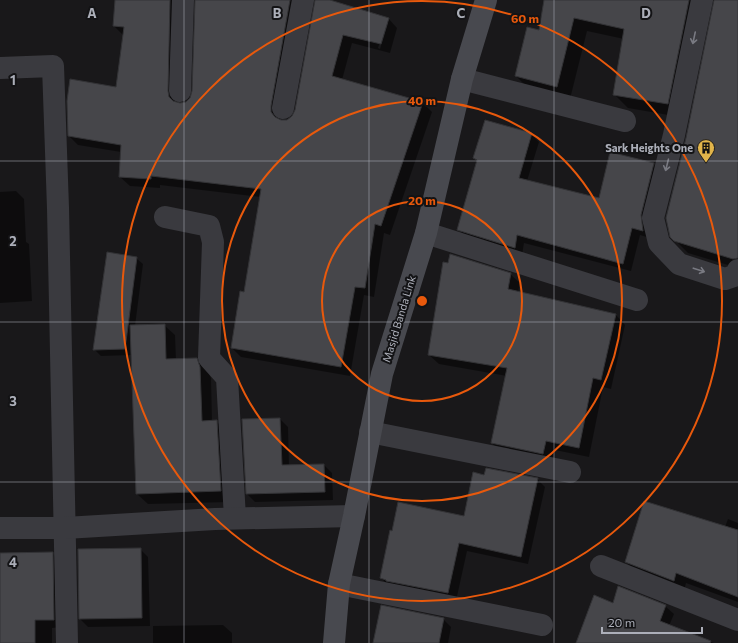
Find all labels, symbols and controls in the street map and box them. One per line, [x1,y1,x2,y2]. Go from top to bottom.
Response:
text: A [87,5,97,21]
text: B [273,5,282,21]
text: C [457,5,466,21]
text: D [641,5,651,21]
text: 60 m [511,11,539,25]
one-way arrow [690,31,698,44]
text: 1 [10,72,16,88]
text: 40 m [408,93,436,107]
building icon: Sark Heights One [696,138,716,163]
place label: Sark Heights One [605,141,693,154]
one-way arrow [662,158,670,171]
text: 20 m [408,193,436,207]
text: 2 [9,233,17,249]
one-way arrow [693,267,705,275]
street label: Masjid Banda Link [379,274,418,364]
centre of rings [415,294,429,308]
text: 3 [9,393,17,409]
text: 4 [9,554,17,570]
scale bar [602,609,702,635]
text: 20 m [608,615,635,629]

